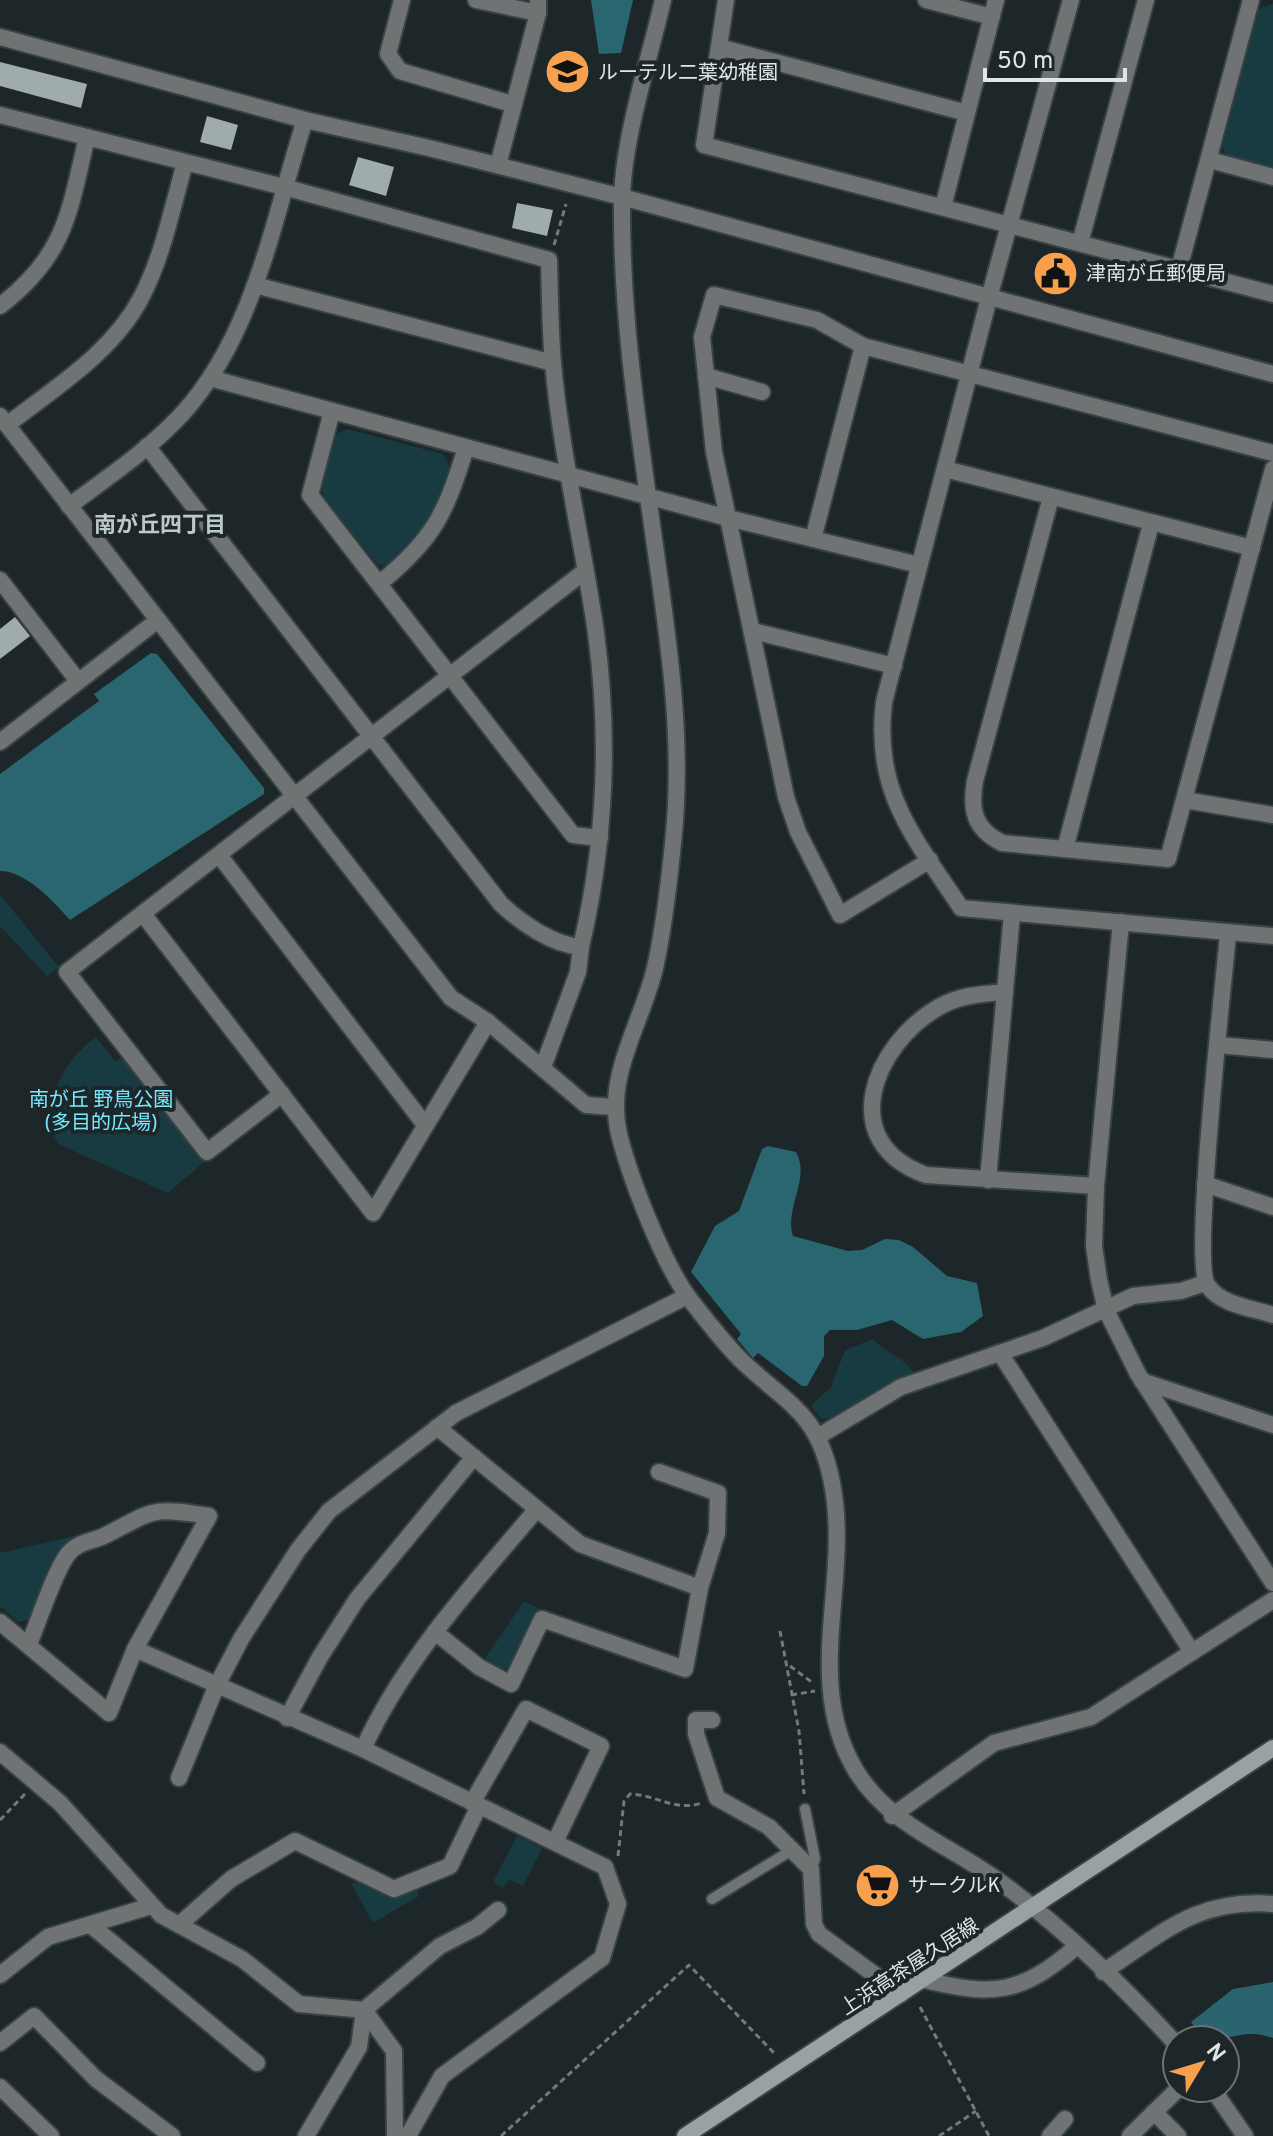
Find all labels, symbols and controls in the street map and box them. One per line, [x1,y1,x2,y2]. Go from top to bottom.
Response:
scale bar [985,32,1125,82]
text: 50 m [997,47,1053,77]
school or university icon: ルーテル二葉幼稚園 [543,48,591,96]
place label: ルーテル二葉幼稚園 [598,61,778,87]
public building icon: 津南が丘郵便局 [1031,249,1079,297]
place label: 津南が丘郵便局 [1086,262,1226,288]
district label: 南が丘四丁目 [94,512,226,540]
park label: 南が丘 野鳥公園 (多目的広場) [29,1088,173,1137]
supermarket icon: サークルK [853,1861,901,1909]
place label: サークルK [908,1874,1001,1900]
street label: 上浜高茶屋久居線 [836,1913,984,2022]
north arrow [1161,2024,1241,2104]
text: N [1199,2039,1230,2068]

